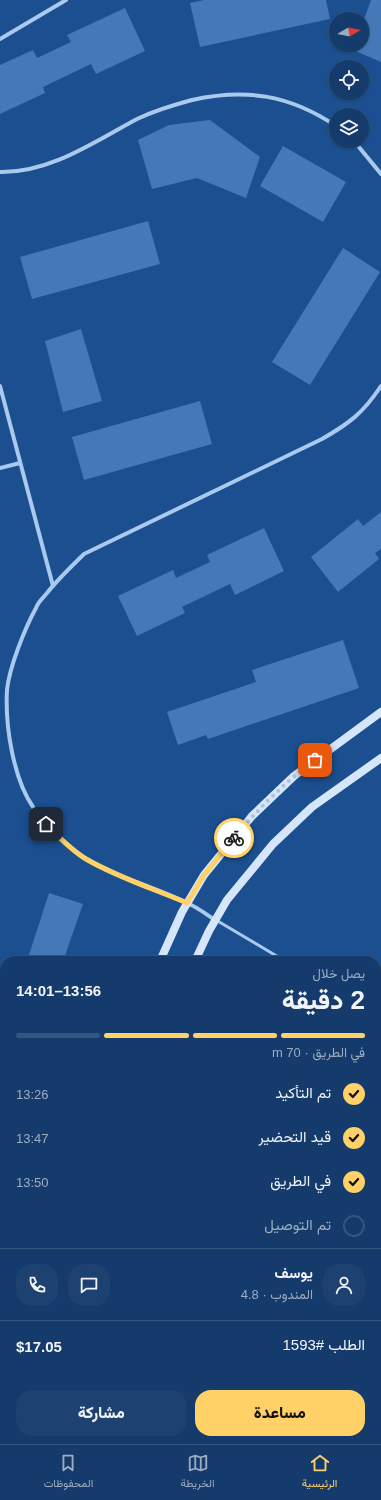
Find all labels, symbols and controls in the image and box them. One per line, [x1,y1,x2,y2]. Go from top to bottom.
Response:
north arrow [329,12,369,52]
map controls [329,12,369,148]
button: locate [329,60,369,100]
button: layers [329,108,369,148]
pin [298,743,332,777]
icon: bag [304,749,326,771]
pin [29,807,63,841]
icon: home [35,813,57,835]
courier [214,818,254,858]
icon: bike [223,827,245,849]
text: يصل خلال [313,966,365,981]
text: 13:56–14:01 [16,982,101,999]
text: 2 دقيقة [282,985,365,1015]
text: في الطريق · 70 m [272,1045,365,1060]
icon: check [343,1083,365,1105]
text: تم التأكيد [275,1084,331,1101]
text: 13:26 [16,1087,49,1102]
icon: check [343,1127,365,1149]
text: قيد التحضير [259,1128,331,1145]
text: 13:47 [16,1131,49,1146]
icon: check [343,1171,365,1193]
text: في الطريق [270,1172,331,1189]
text: 13:50 [16,1175,49,1190]
text: تم التوصيل [264,1216,331,1233]
button: phone [16,1264,58,1306]
button: chat [68,1264,110,1306]
text: يوسف [275,1264,313,1281]
button: person [323,1264,365,1306]
text: المندوب · 4.8 [241,1287,313,1302]
text: الطلب #1593 [282,1336,365,1353]
text: $17.05 [16,1338,62,1355]
button: مشاركة [16,1390,187,1436]
button: مساعدة [195,1390,365,1436]
tab: المحفوظات [44,1452,93,1493]
tab: الخريطة [180,1452,215,1493]
tab: الرئيسية [302,1452,337,1493]

